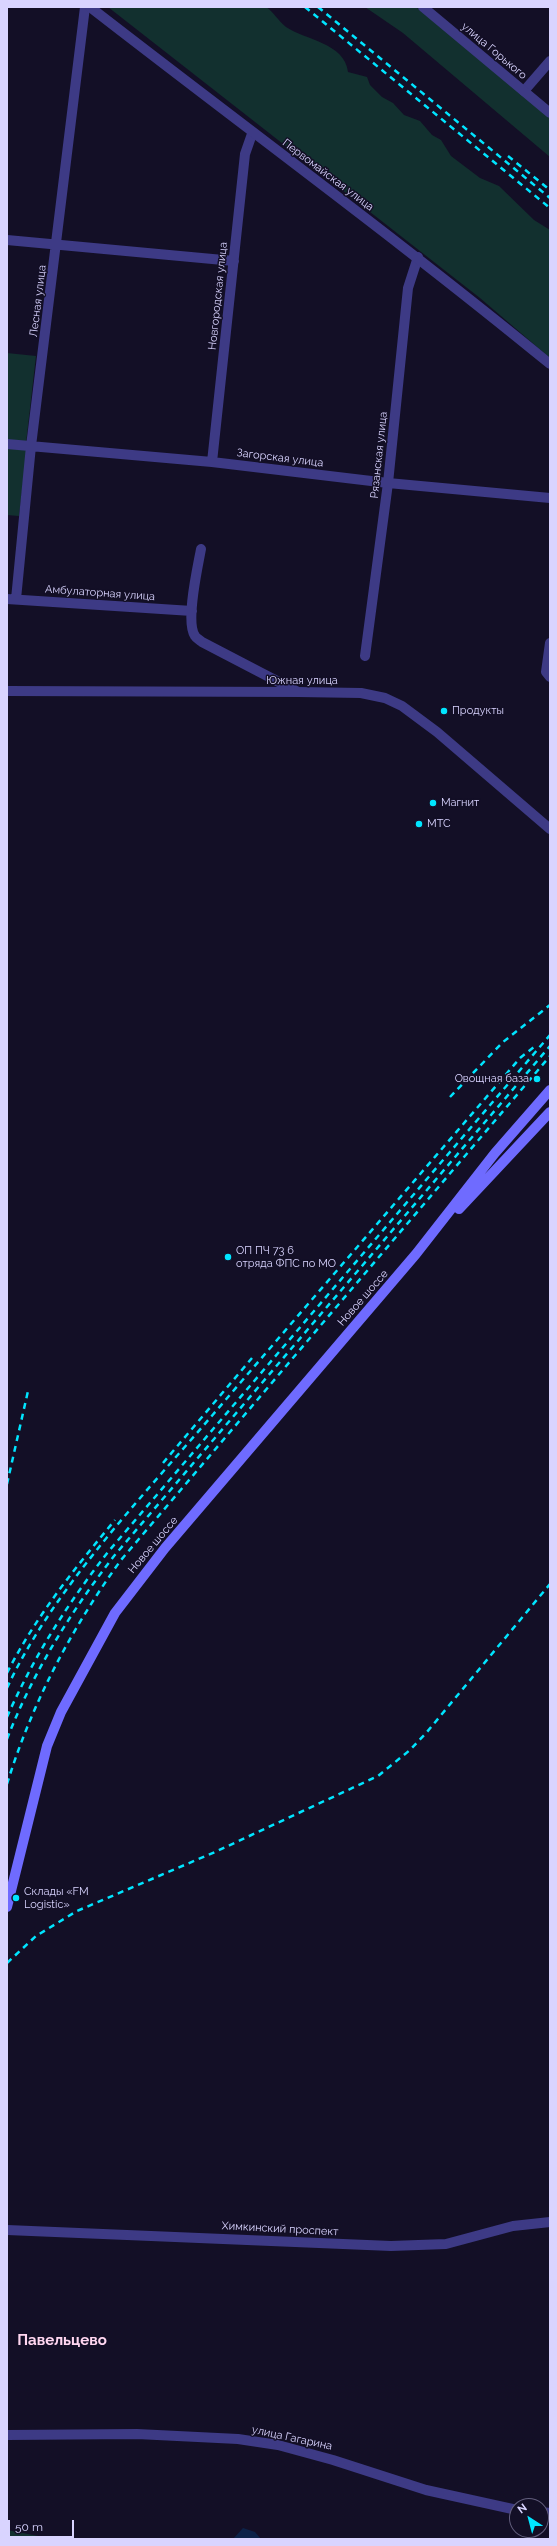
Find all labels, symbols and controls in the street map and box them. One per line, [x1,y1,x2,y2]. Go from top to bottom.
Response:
street label: улица Горького [459,20,529,82]
street label: Первомайская улица [280,136,376,214]
street label: Новгородская улица [206,241,230,351]
street label: Лесная улица [27,264,49,338]
street label: Рязанская улица [368,411,390,499]
street label: Загорская улица [236,446,324,470]
street label: Амбулаторная улица [44,583,156,603]
street label: Южная улица [266,674,338,688]
place label: Продукты [452,704,504,718]
marker: Продукты [439,706,449,716]
place label: Магнит [441,796,479,810]
marker: Магнит [428,798,438,808]
place label: МТС [427,817,451,831]
marker: МТС [414,819,424,829]
place label: Овощная база [455,1072,529,1086]
marker: Овощная база [532,1074,542,1084]
place label: ОП ПЧ 73 6 отряда ФПС по МО [236,1244,336,1270]
marker: ОП ПЧ 73 6 отряда ФПС по МО [223,1252,233,1262]
street label: Новое шоссе [335,1267,391,1329]
street label: Новое шоссе [125,1514,181,1576]
place label: Склады «FM Logistic» [24,1885,89,1911]
marker: Склады «FM Logistic» [11,1893,21,1903]
street label: Химкинский проспект [221,2219,339,2239]
district label: Павельцево [17,2331,107,2349]
street label: улица Гагарина [251,2423,333,2453]
north arrow [509,2498,549,2538]
text: N [515,2501,529,2516]
scale bar [10,2512,76,2538]
text: 50 m [15,2520,43,2534]

